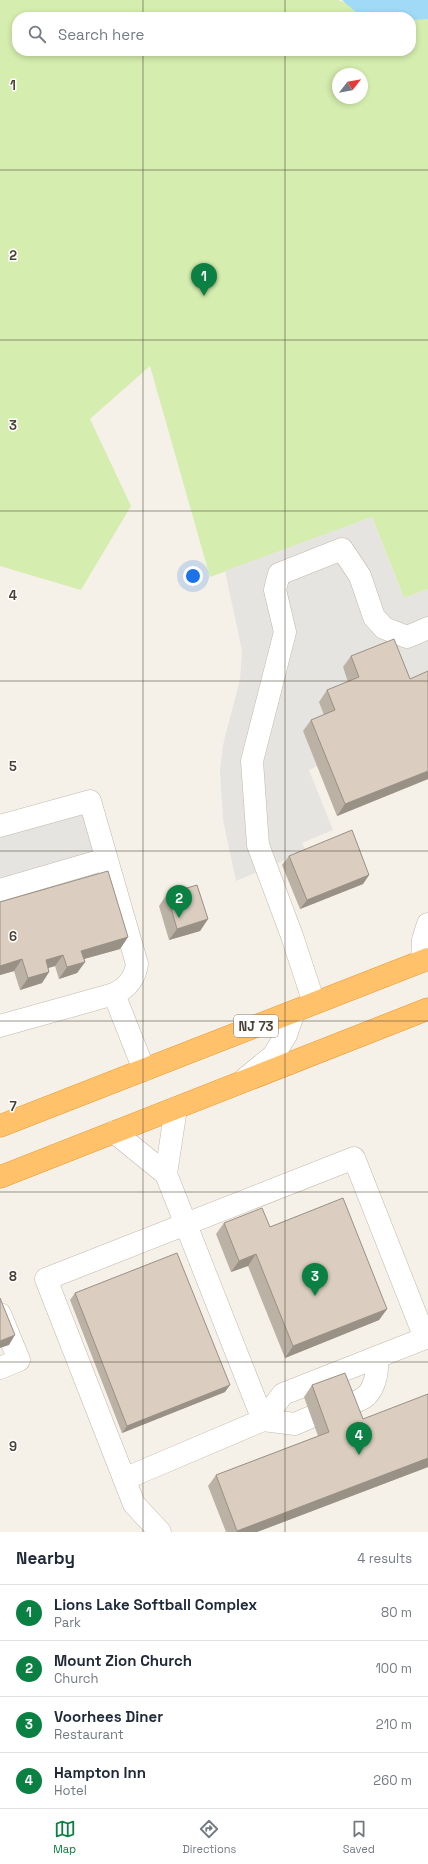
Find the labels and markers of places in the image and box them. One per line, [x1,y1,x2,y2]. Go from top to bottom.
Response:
pin: 1 [191,263,217,296]
pin: 2 [166,885,192,918]
pin: 3 [302,1263,328,1296]
pin: 4 [346,1422,372,1455]

